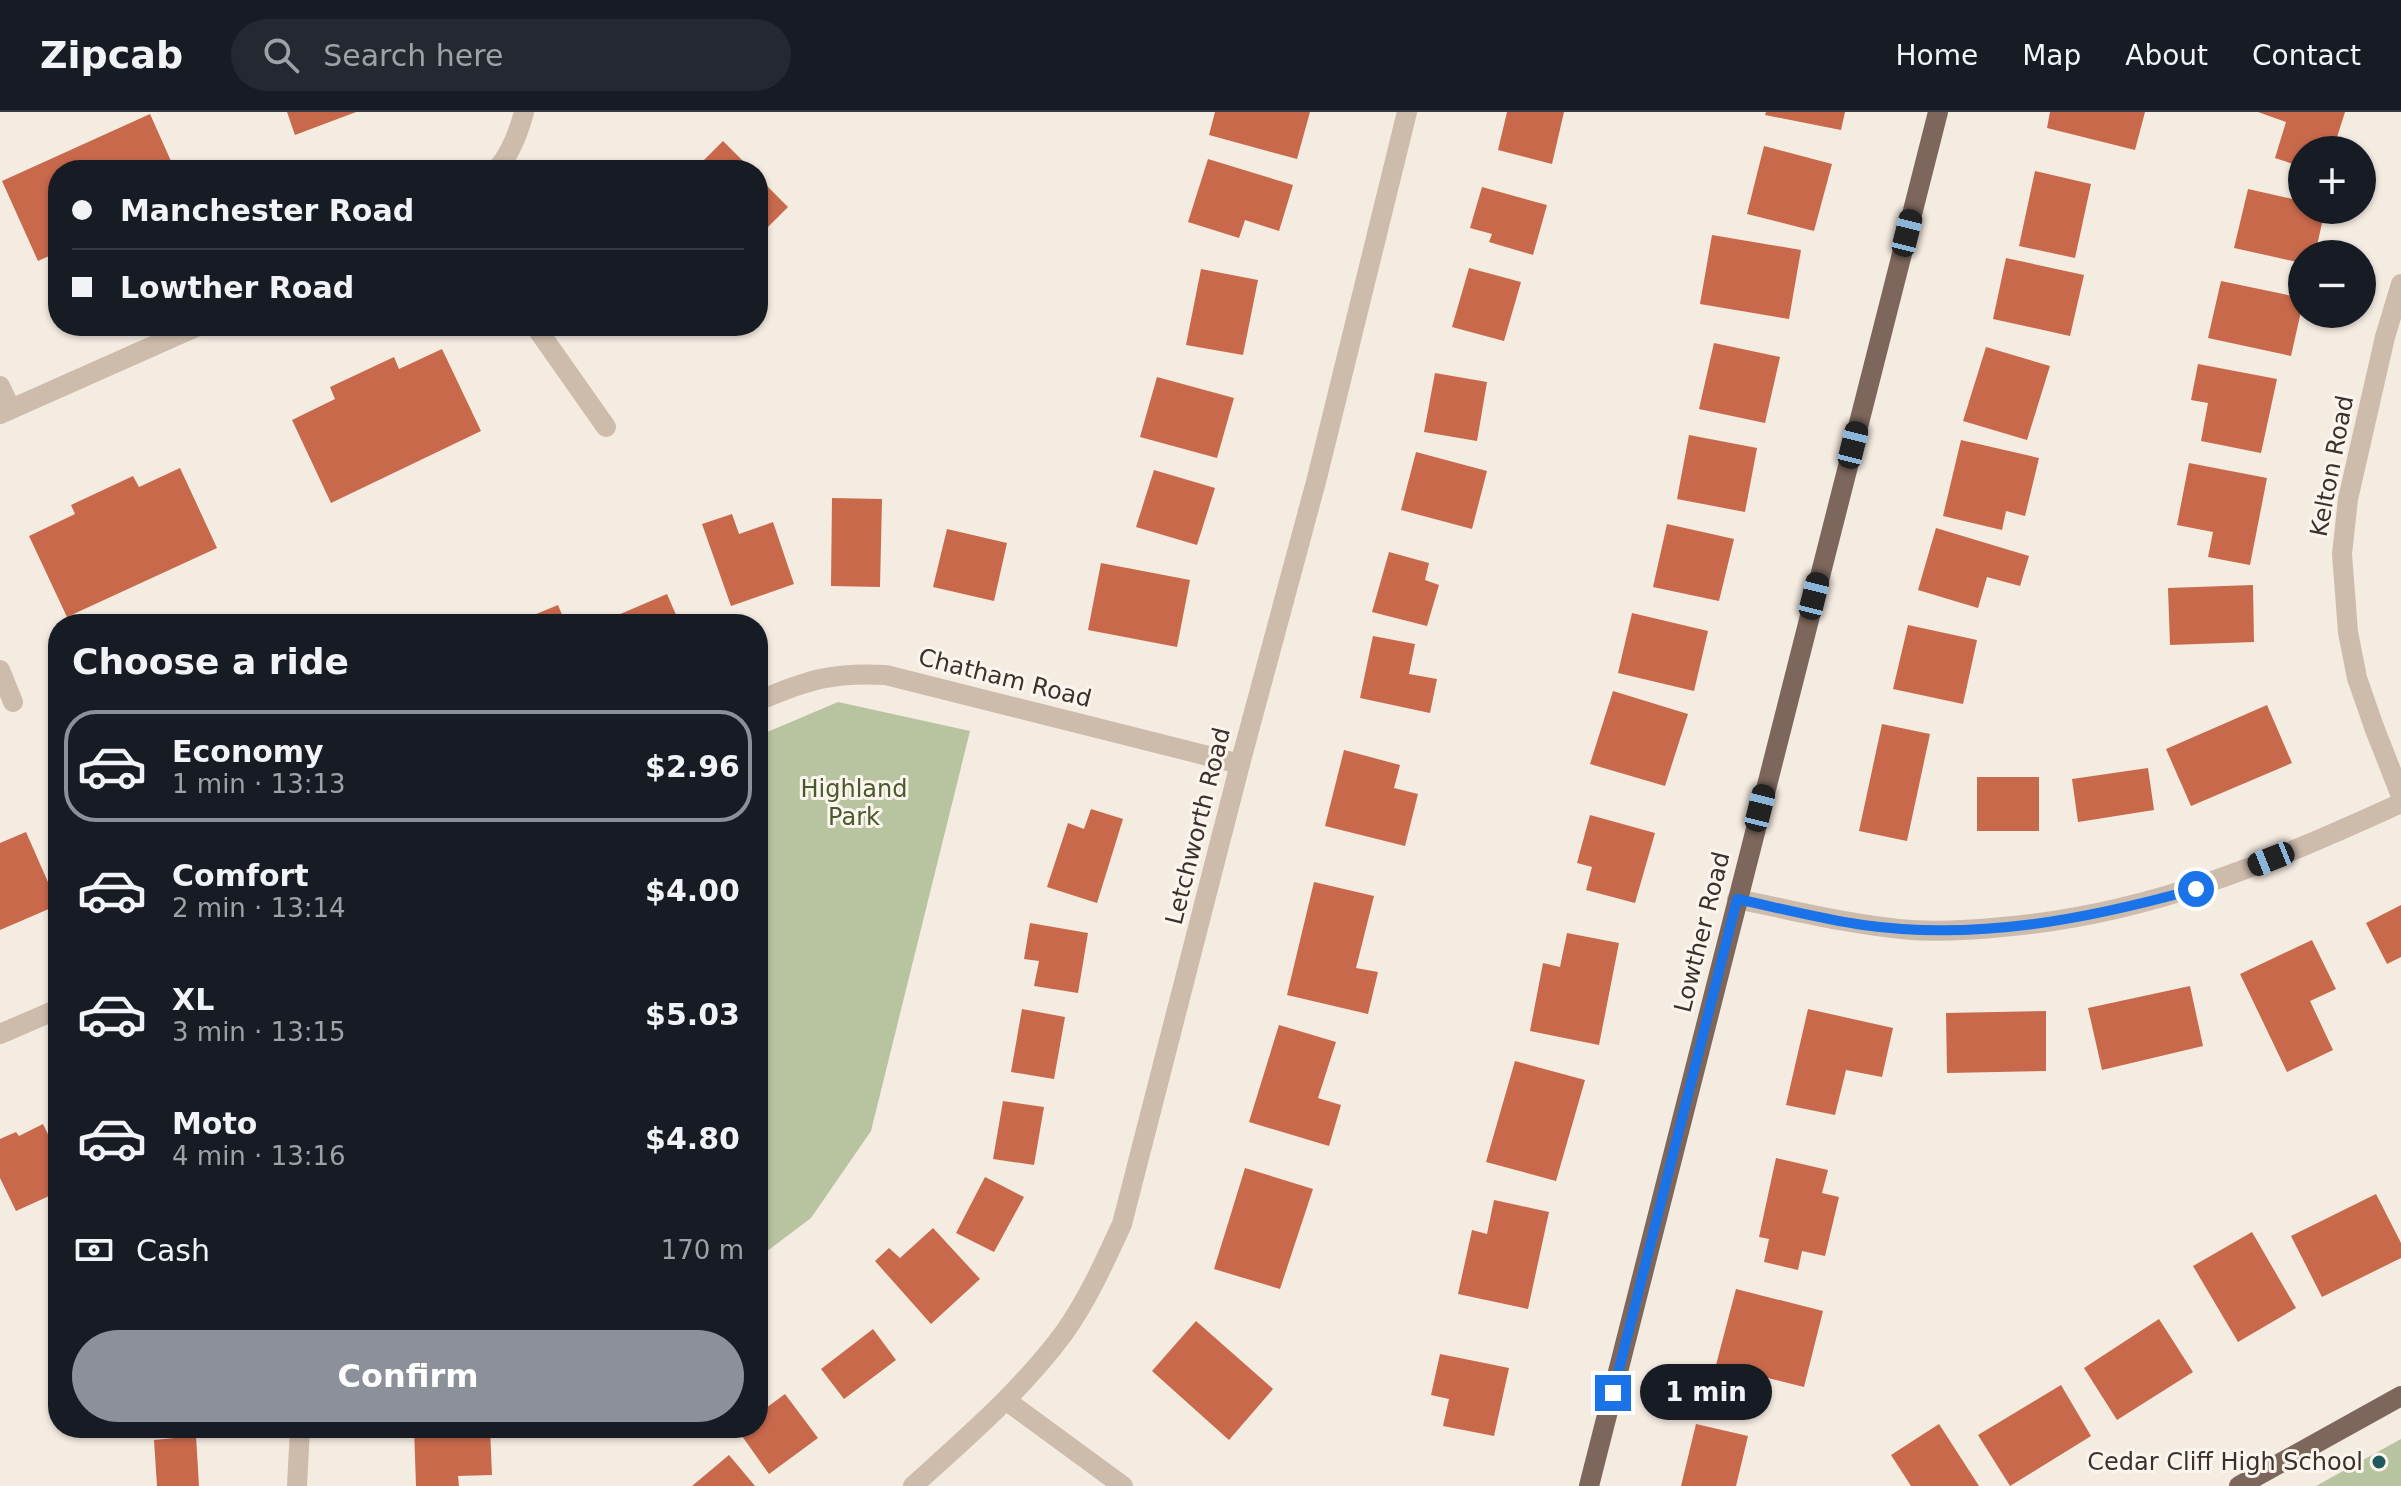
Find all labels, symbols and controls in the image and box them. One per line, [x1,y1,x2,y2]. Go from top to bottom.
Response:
search box [231,19,791,91]
text: Zipcab [40,33,183,77]
icon: search [259,33,303,77]
text: Search here [323,38,503,73]
text: Home [1895,39,1978,72]
text: Map [2022,39,2081,72]
text: About [2125,39,2208,72]
text: Contact [2252,39,2361,72]
map controls [2288,136,2376,328]
button: + [2288,136,2376,224]
text: Manchester Road [120,193,414,228]
car [1890,207,1924,259]
button: − [2288,240,2376,328]
text: Lowther Road [120,270,354,305]
street label: Kelton Road [2305,393,2359,539]
car [1836,419,1870,471]
car [1797,570,1831,622]
text: Choose a ride [72,641,349,682]
street label: Chatham Road [916,643,1094,713]
street label: Letchworth Road [1160,725,1236,927]
icon: car [76,730,148,802]
text: Economy [172,734,324,769]
text: $2.96 [645,749,740,784]
text: 1 min · 13:13 [172,769,346,799]
park label: Highland Park [801,775,907,831]
car [1743,782,1777,834]
car [2244,839,2298,879]
street label: Lowther Road [1669,849,1735,1015]
icon: car [76,854,148,926]
text: Comfort [172,858,309,893]
route start [2178,871,2214,907]
text: $4.00 [645,873,740,908]
text: 2 min · 13:14 [172,893,346,923]
icon: car [76,978,148,1050]
text: XL [172,982,214,1017]
text: $5.03 [645,997,740,1032]
text: 3 min · 13:15 [172,1017,346,1047]
icon: car [76,1102,148,1174]
text: Moto [172,1106,257,1141]
text: $4.80 [645,1121,740,1156]
text: 4 min · 13:16 [172,1141,346,1171]
icon: cash [72,1228,116,1272]
text: Cash [136,1233,210,1268]
text: 170 m [661,1235,744,1265]
button: Confirm [72,1330,744,1422]
callout: 1 min [1641,1365,1773,1421]
route end [1595,1375,1631,1411]
text: 1 min [1665,1377,1747,1407]
place label: Cedar Cliff High School [2087,1448,2363,1476]
marker: Cedar Cliff High School [2370,1453,2388,1471]

